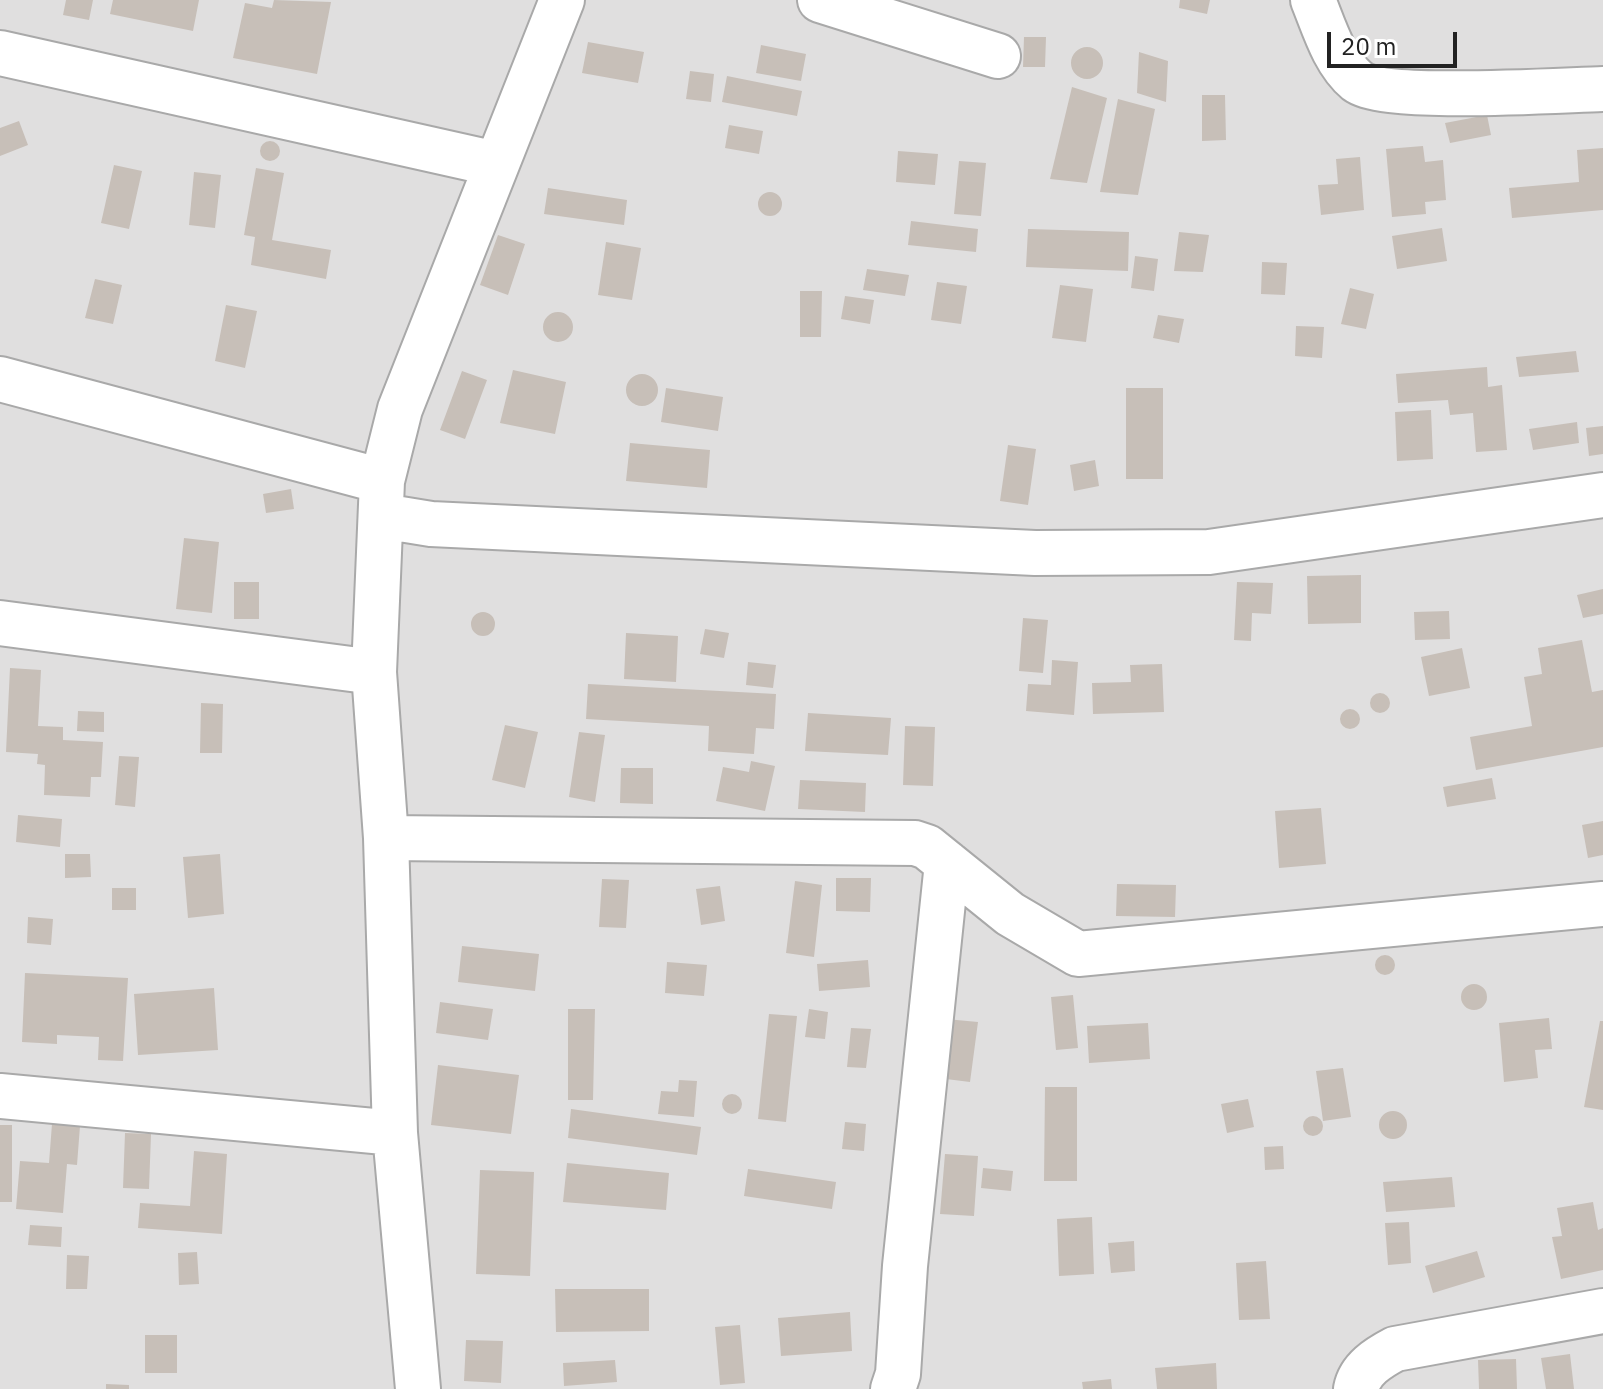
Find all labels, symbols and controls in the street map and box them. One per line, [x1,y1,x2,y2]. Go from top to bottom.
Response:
scale bar [1331,16,1461,66]
text: 20 m [1341,30,1396,62]

